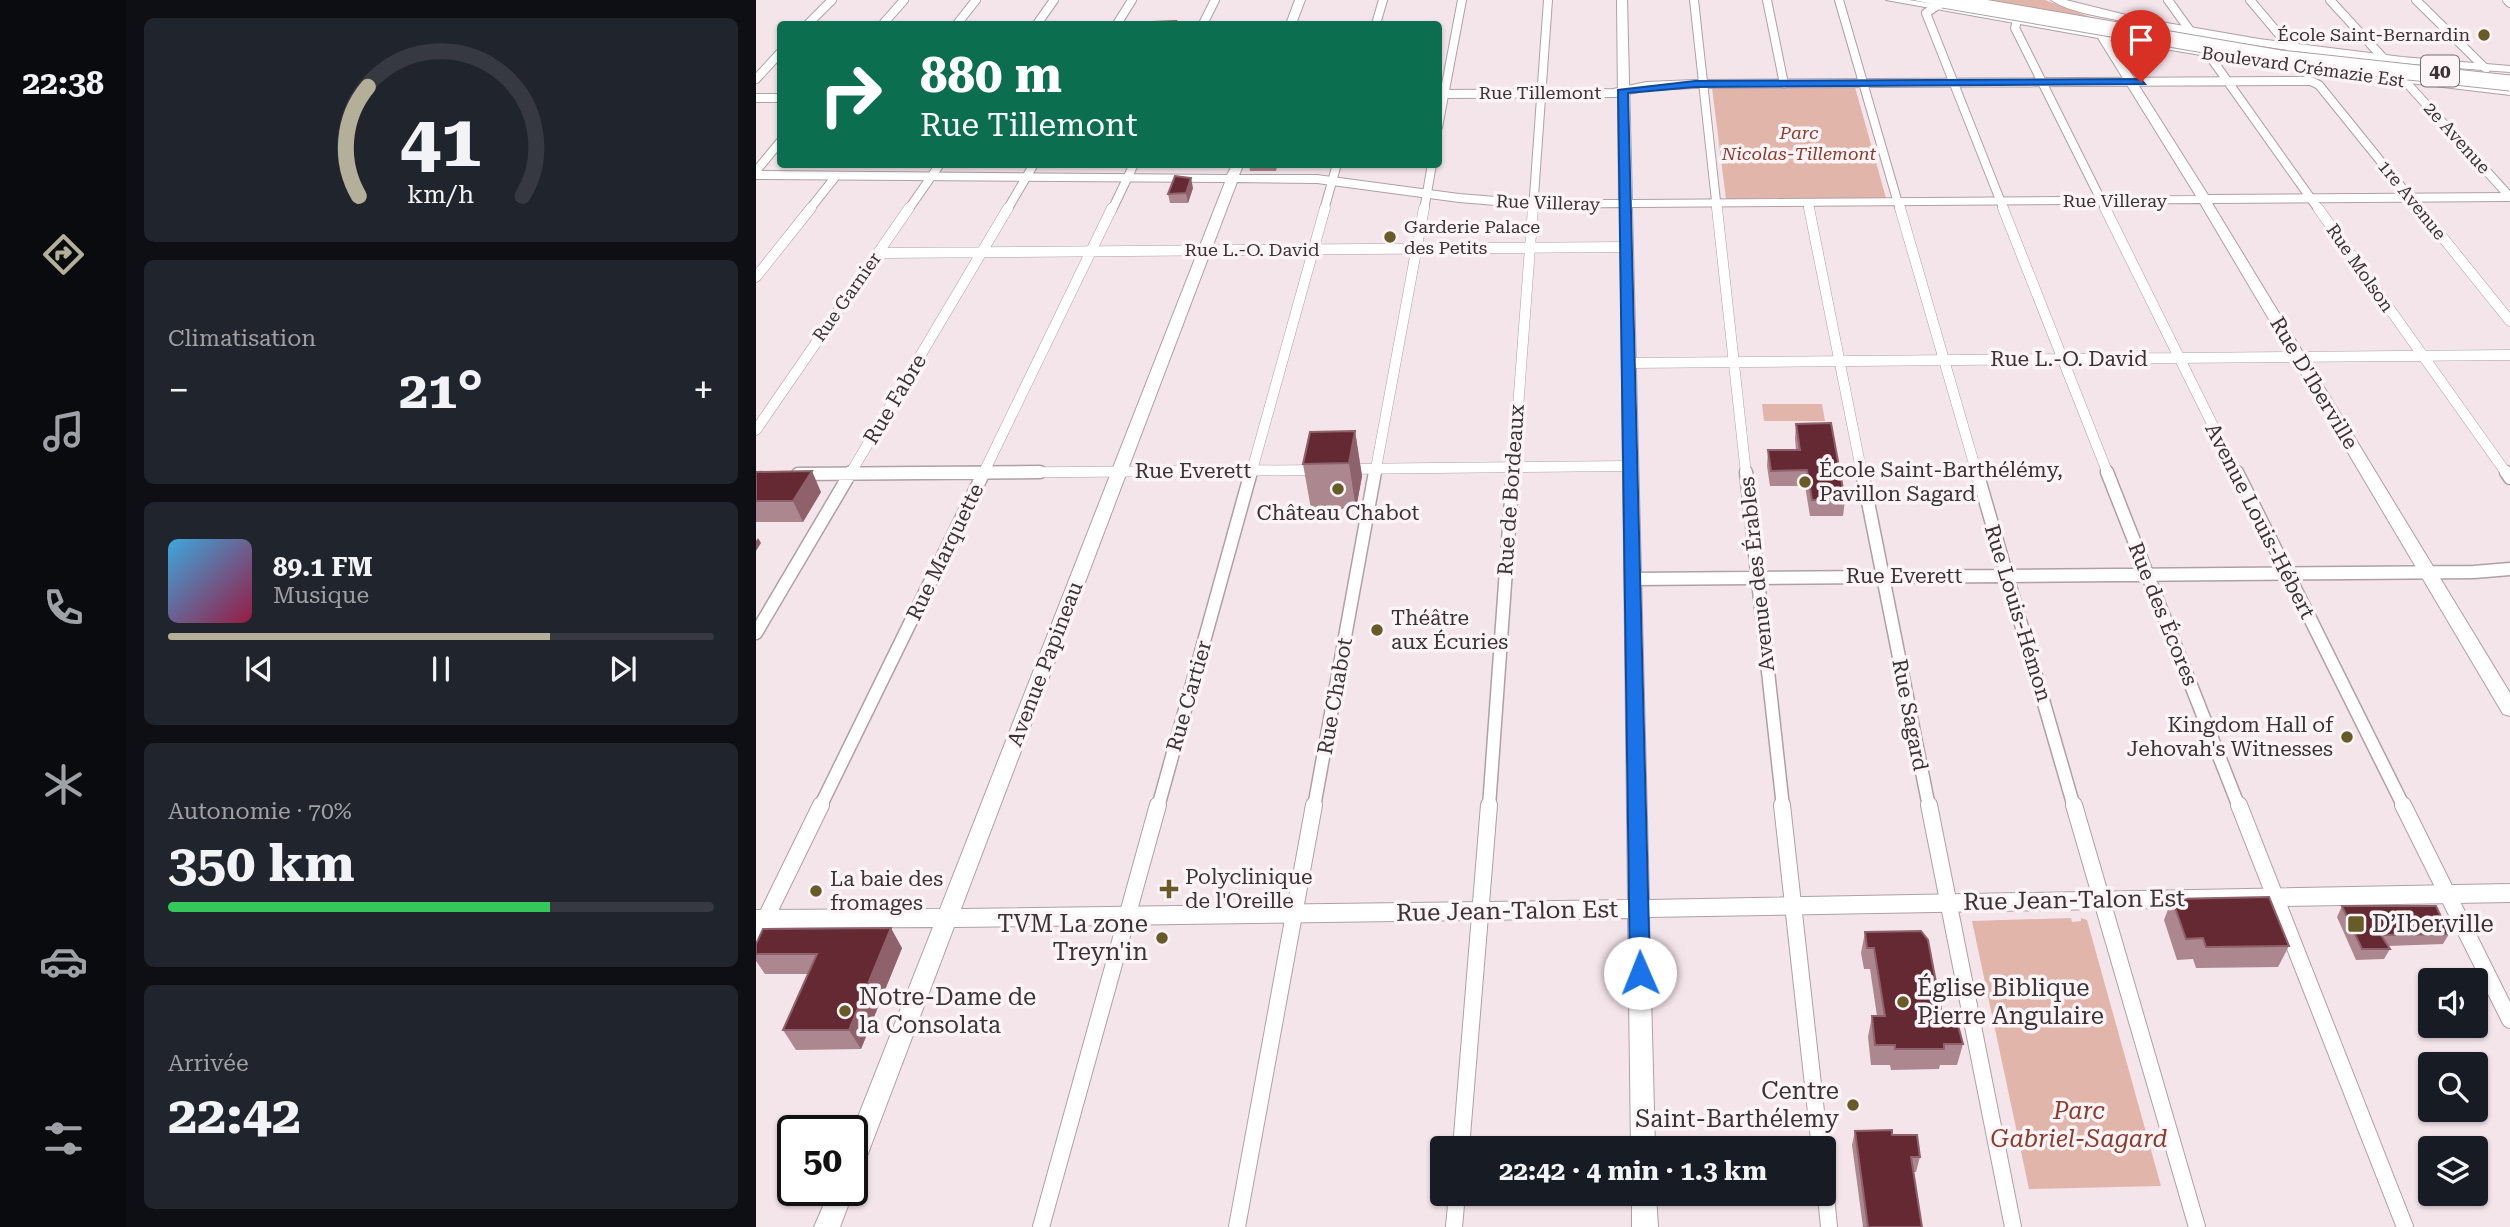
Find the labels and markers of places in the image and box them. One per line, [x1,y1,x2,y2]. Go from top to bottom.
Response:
pin [2111,10,2171,82]
place label: École Saint-Bernardin [2277,24,2470,45]
marker: École Saint-Bernardin [2476,27,2492,43]
place label: Garderie Palace des Petits [1404,216,1540,258]
marker: Garderie Palace des Petits [1382,229,1398,245]
place label: École Saint-Barthélémy, Pavillon Sagard [1819,457,2063,506]
marker: École Saint-Barthélémy, Pavillon Sagard [1797,474,1813,490]
marker: Château Chabot [1330,481,1346,497]
place label: Château Chabot [1257,501,1420,525]
place label: Théâtre aux Écuries [1391,606,1508,654]
marker: Théâtre aux Écuries [1369,622,1385,638]
place label: Kingdom Hall of Jehovah's Witnesses [2127,713,2334,761]
marker: Kingdom Hall of Jehovah's Witnesses [2339,729,2355,745]
place label: Polyclinique de l'Oreille [1185,865,1313,913]
place label: La baie des fromages [830,867,943,915]
marker: Polyclinique de l'Oreille [1159,879,1179,899]
marker: La baie des fromages [808,883,824,899]
place label: TVM La zone Treyn'in [997,910,1148,966]
place label: D’Iberville [2372,910,2494,938]
marker: D’Iberville [2346,914,2366,934]
marker: TVM La zone Treyn'in [1154,930,1170,946]
place label: Église Biblique Pierre Angulaire [1917,973,2104,1030]
place label: Notre-Dame de la Consolata [859,983,1036,1039]
marker: Église Biblique Pierre Angulaire [1895,994,1911,1010]
marker: Notre-Dame de la Consolata [837,1003,853,1019]
place label: Centre Saint-Barthélemy [1635,1077,1840,1133]
marker: Centre Saint-Barthélemy [1845,1097,1861,1113]

